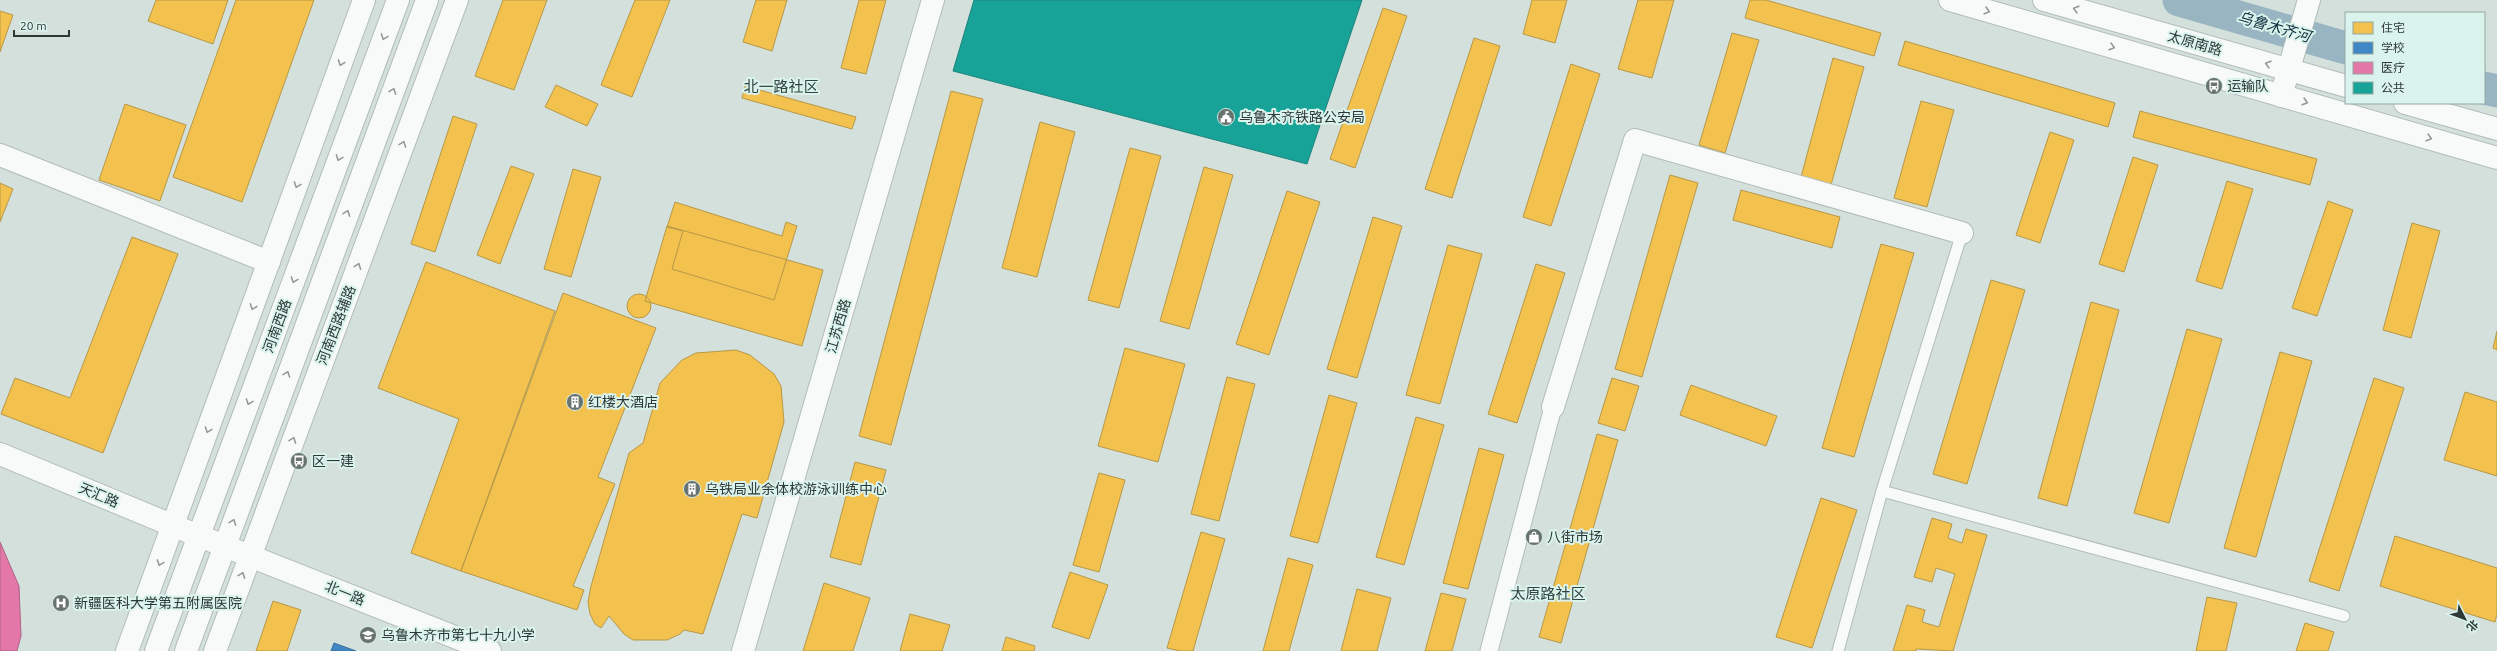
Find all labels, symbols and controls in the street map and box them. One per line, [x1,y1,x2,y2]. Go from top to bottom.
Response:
one-way arrow [2073,5,2080,14]
one-way arrow [1984,6,1991,15]
water label: 乌鲁木齐河 [2236,8,2315,46]
scale bar [14,12,69,38]
legend [2345,12,2485,104]
text: 20 m [20,19,47,32]
text: 住宅 [2381,21,2405,34]
street label: 太原南路 [2166,28,2224,58]
one-way arrow [381,33,389,40]
text: 学校 [2381,41,2405,54]
one-way arrow [2109,42,2116,51]
one-way arrow [338,59,346,66]
one-way arrow [2265,60,2272,69]
text: 医疗 [2381,61,2405,74]
bus stop icon: 运输队 [2204,76,2224,96]
district label: 北一路社区 [743,78,819,95]
place label: 运输队 [2227,78,2269,94]
text: 公共 [2381,81,2405,94]
one-way arrow [388,87,396,94]
one-way arrow [2301,97,2308,106]
public building icon: 乌鲁木齐铁路公安局 [1216,107,1236,127]
place label: 乌鲁木齐铁路公安局 [1239,109,1365,125]
one-way arrow [2426,134,2433,142]
one-way arrow [399,141,407,148]
one-way arrow [335,155,344,162]
one-way arrow [293,182,301,189]
one-way arrow [342,209,350,216]
one-way arrow [353,262,361,269]
one-way arrow [290,277,299,284]
street label: 河南西路辅路 [313,283,359,367]
street label: 河南西路 [260,297,294,355]
street label: 江苏西路 [823,297,853,355]
one-way arrow [249,304,257,311]
one-way arrow [283,371,291,378]
building icon: 红楼大酒店 [565,392,585,412]
place label: 红楼大酒店 [588,394,658,410]
one-way arrow [245,399,253,406]
one-way arrow [205,426,213,433]
one-way arrow [288,437,296,444]
bus stop icon: 区一建 [289,451,309,471]
place label: 区一建 [312,453,354,469]
street label: 天汇路 [77,479,121,511]
building icon: 乌铁局业余体校游泳训练中心 [682,479,702,499]
place label: 乌铁局业余体校游泳训练中心 [705,481,887,497]
one-way arrow [229,519,237,526]
shop icon: 八街市场 [1524,527,1544,547]
place label: 八街市场 [1547,529,1603,545]
one-way arrow [156,559,165,566]
one-way arrow [238,571,246,578]
street label: 北一路 [323,578,367,608]
district label: 太原路社区 [1510,585,1586,602]
hospital icon: 新疆医科大学第五附属医院 [51,593,71,613]
place label: 新疆医科大学第五附属医院 [74,595,242,611]
north arrow [2445,599,2485,639]
text: 北 [2464,618,2481,634]
school or university icon: 乌鲁木齐市第七十九小学 [358,625,378,645]
place label: 乌鲁木齐市第七十九小学 [381,627,535,643]

